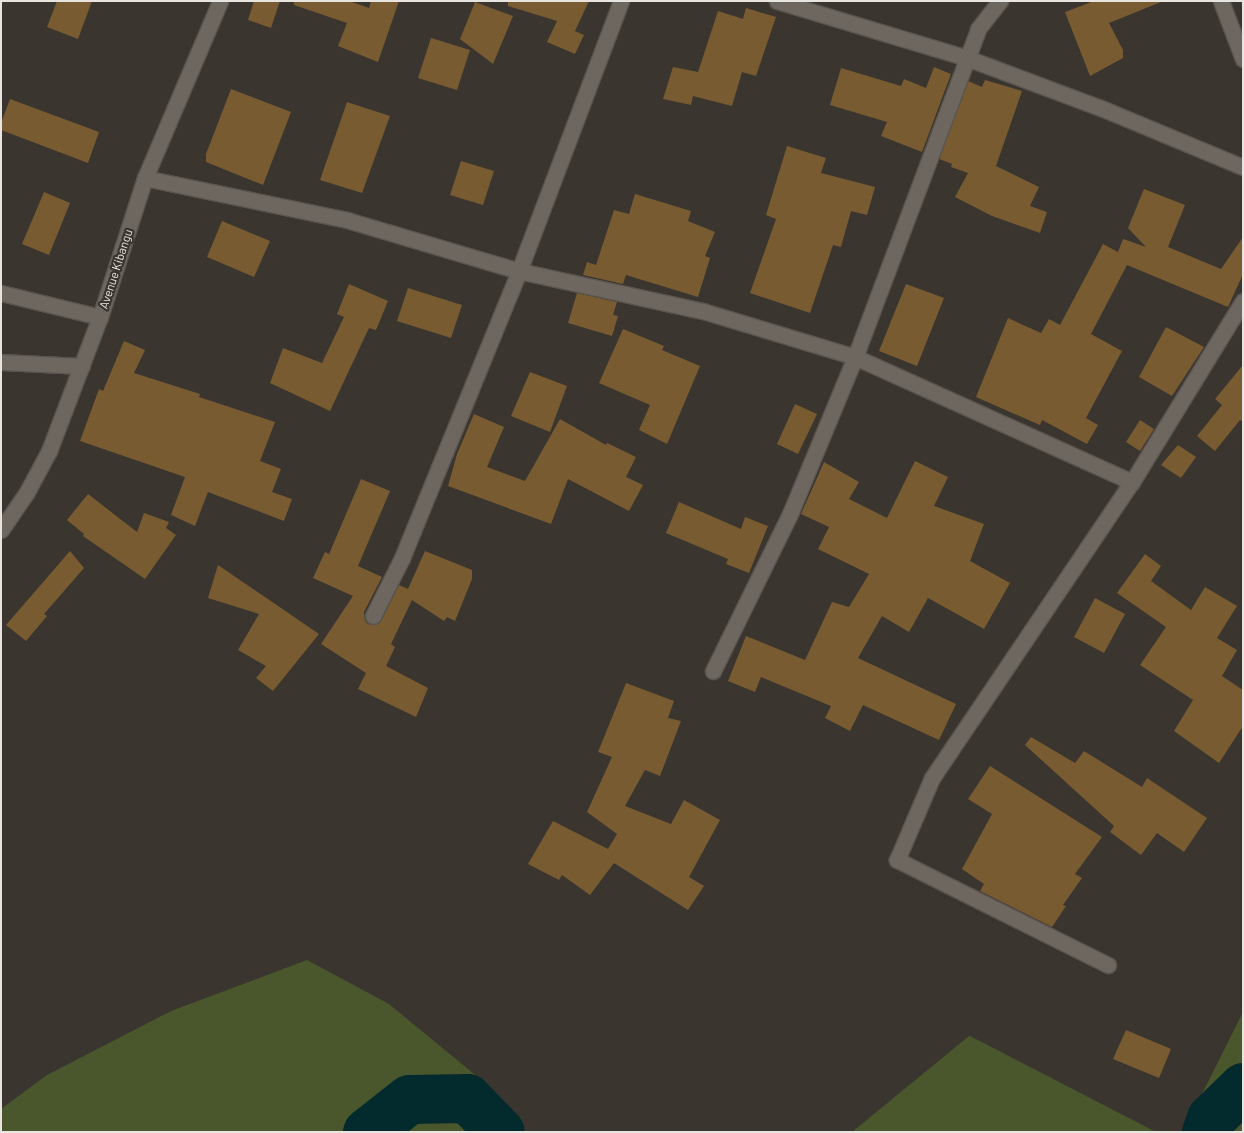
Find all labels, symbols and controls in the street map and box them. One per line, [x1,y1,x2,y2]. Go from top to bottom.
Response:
street label: Avenue Kibangu [96,227,136,311]

